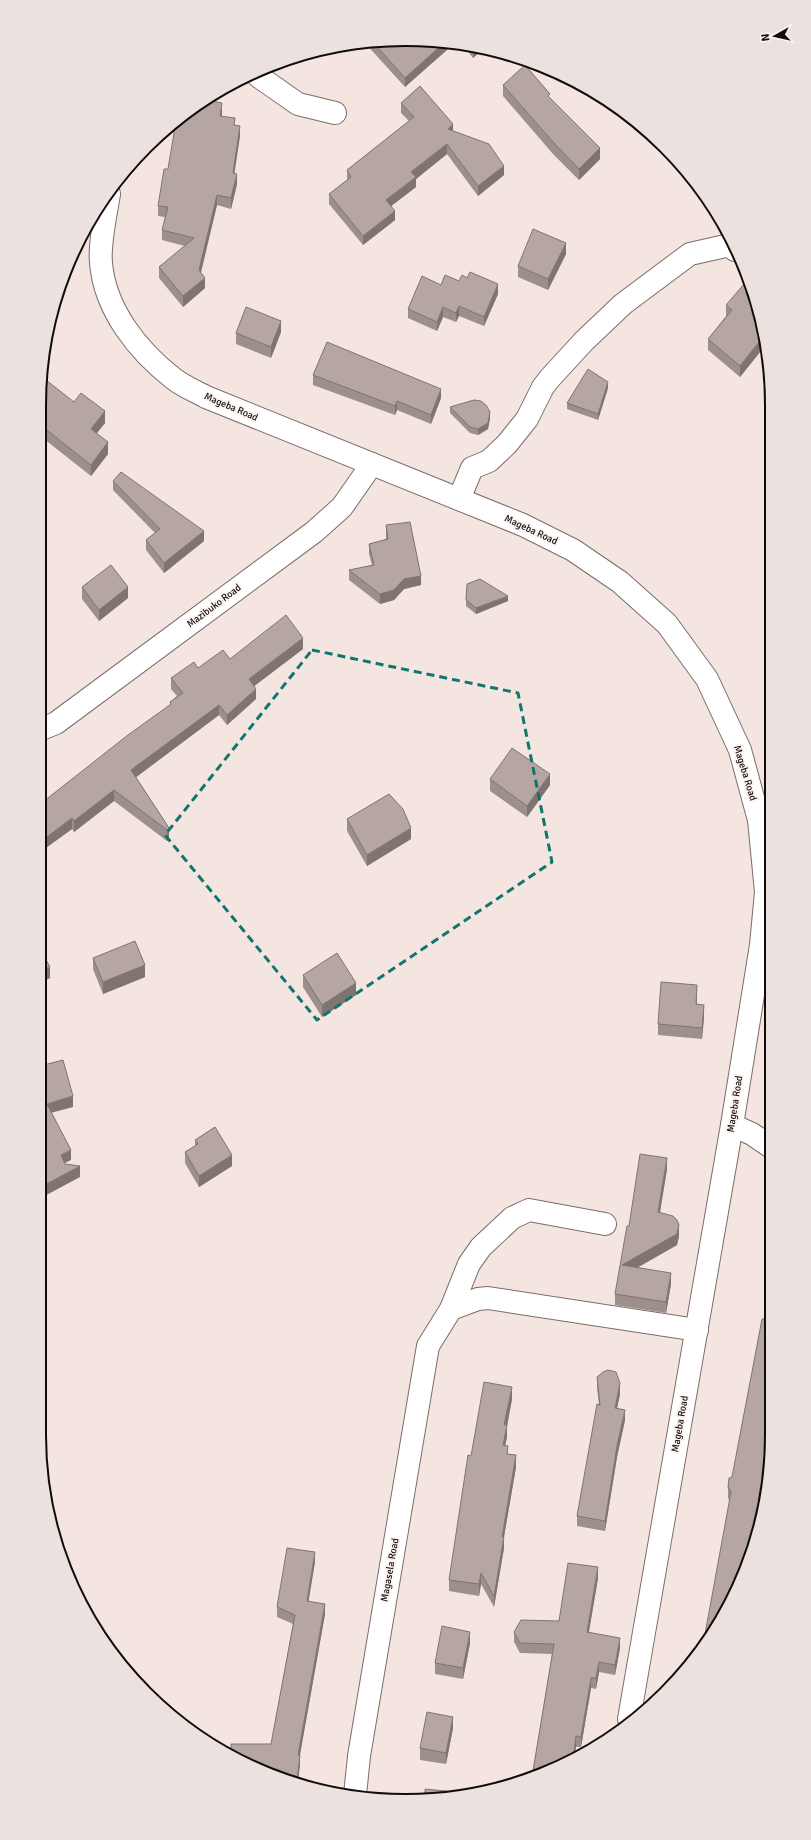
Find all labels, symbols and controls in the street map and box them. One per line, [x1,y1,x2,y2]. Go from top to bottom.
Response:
north arrow [755,16,795,56]
text: N [759,33,773,42]
street label: Mageba Road [202,390,260,424]
street label: Mageba Road [502,512,560,548]
street label: Mazibuko Road [185,582,243,630]
street label: Mageba Road [731,744,759,802]
street label: Mageba Road [725,1075,745,1133]
street label: Mageba Road [669,1395,691,1453]
street label: Magasela Road [378,1537,402,1603]

